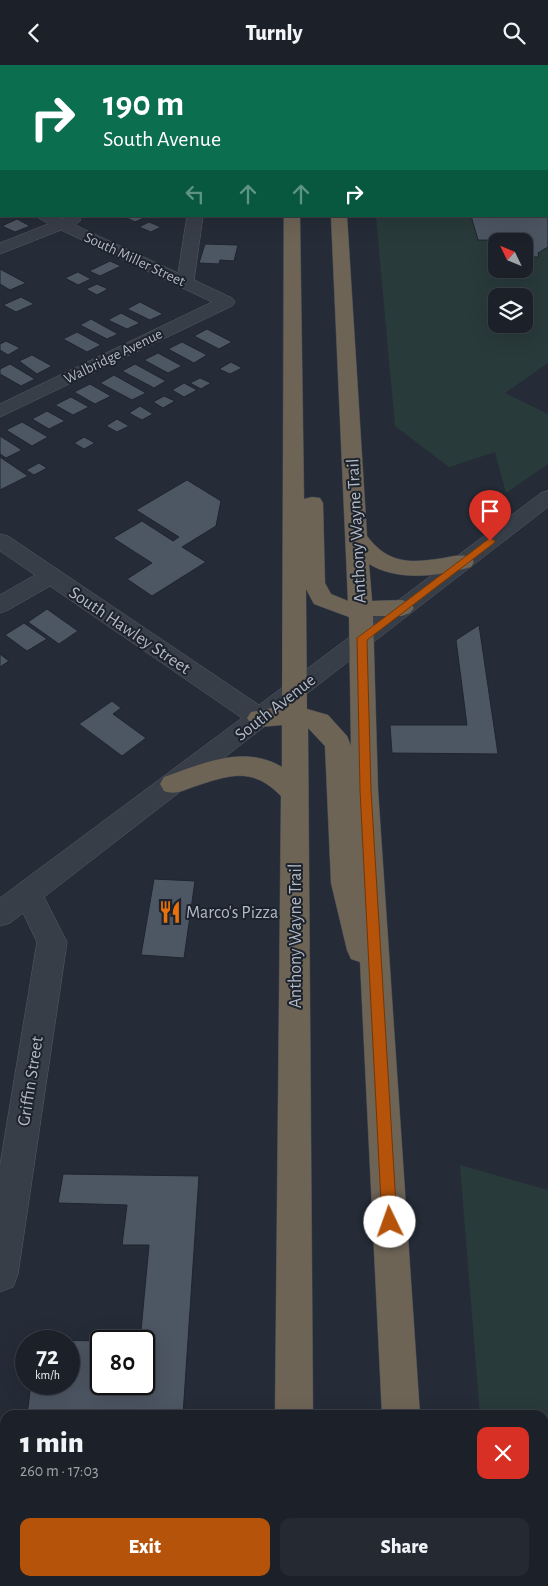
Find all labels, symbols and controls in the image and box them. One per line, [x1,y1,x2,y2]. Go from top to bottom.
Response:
icon: back [20,19,48,47]
icon: search [500,19,528,47]
text: Turnly [245,22,303,44]
icon: right [20,85,85,150]
text: 190 m [103,87,184,122]
text: South Avenue [103,128,221,150]
icon: left [181,180,209,208]
icon: ahead [234,180,262,208]
icon: ahead [287,180,315,208]
icon: right [340,180,368,208]
street label: South Miller Street [82,230,188,289]
north arrow [488,233,532,277]
map controls [488,233,533,333]
button: layers [488,288,533,333]
street label: Walbridge Avenue [62,326,165,387]
street label: Anthony Wayne Trail [344,458,370,604]
pin [469,490,511,541]
icon: arrive [476,497,504,525]
street label: South Hawley Street [65,584,194,678]
street label: South Avenue [232,671,319,745]
street label: Anthony Wayne Trail [287,864,305,1008]
restaurant icon: Marco's Pizza [157,899,183,925]
place label: Marco's Pizza [186,904,278,922]
street label: Griffin Street [15,1035,47,1127]
position arrow [363,1195,415,1247]
speed limit sign: 80 [90,1330,155,1395]
text: 72 [36,1344,59,1369]
text: km/h [35,1369,60,1381]
button: close [477,1427,529,1479]
text: 1 min [20,1428,84,1458]
text: 260 m · 17:03 [20,1463,99,1479]
button: Exit [20,1518,270,1576]
button: Share [280,1518,529,1576]

